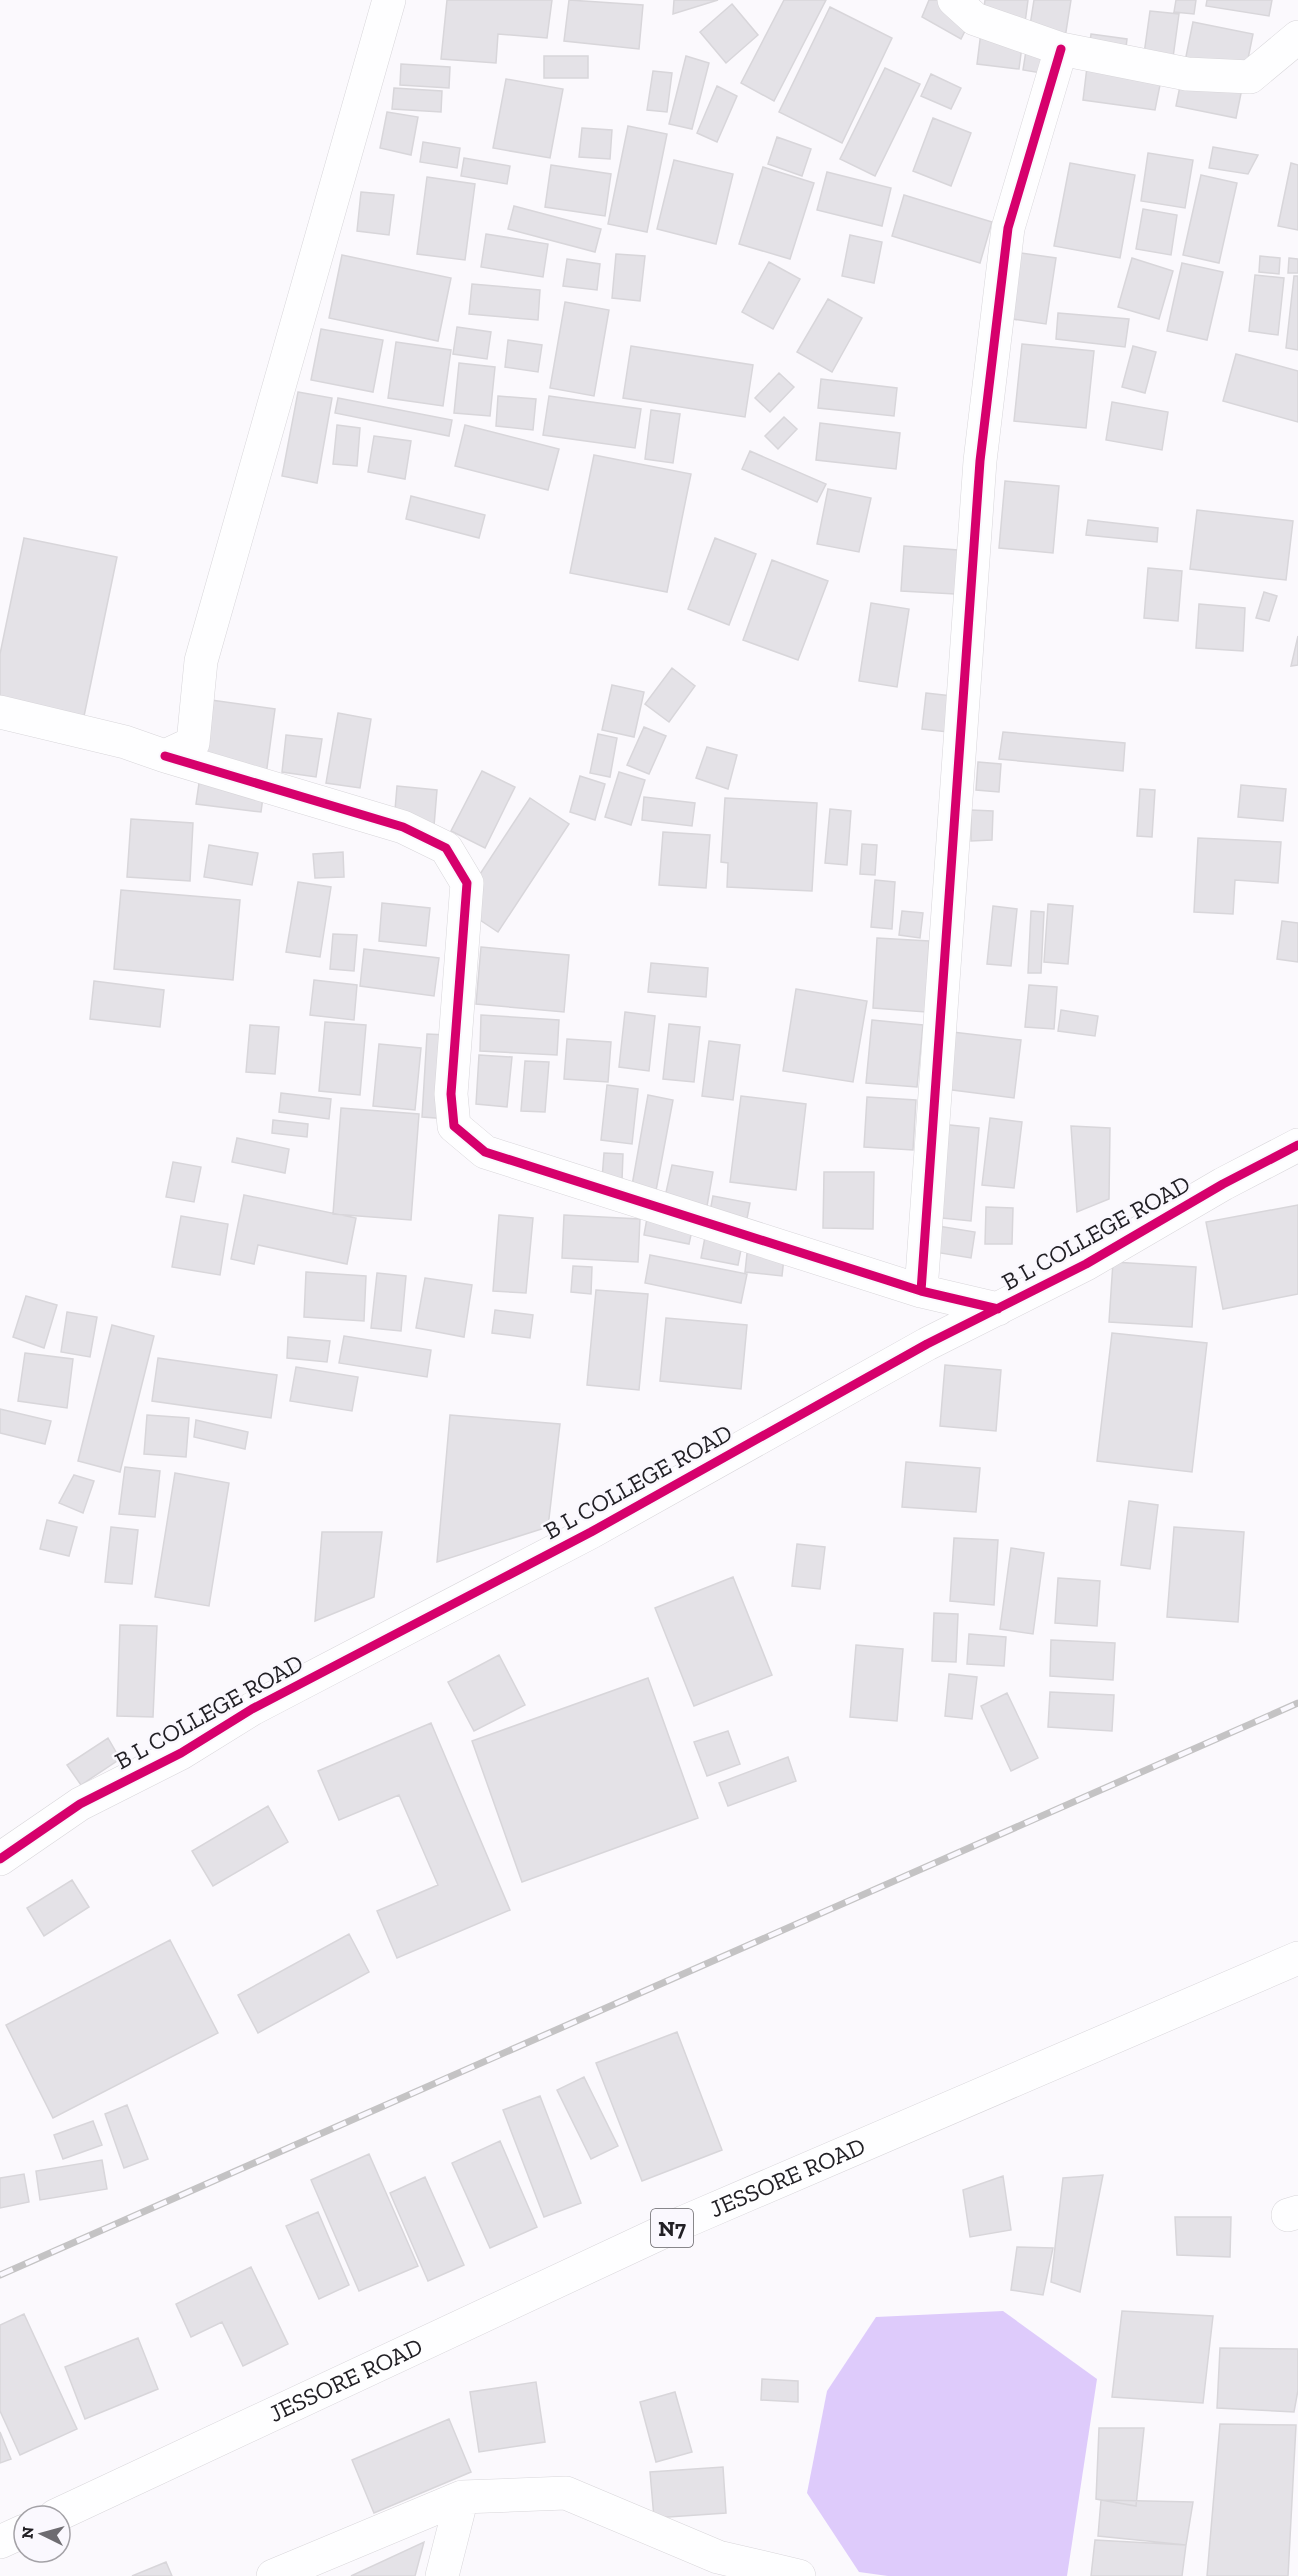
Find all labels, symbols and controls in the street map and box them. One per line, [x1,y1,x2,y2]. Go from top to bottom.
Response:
street label: B L COLLEGE ROAD [997,1169,1195,1296]
street label: B L COLLEGE ROAD [539,1418,737,1545]
street label: B L COLLEGE ROAD [110,1648,308,1775]
street label: JESSORE ROAD [705,2131,869,2223]
road number: N7 [651,2209,693,2247]
street label: JESSORE ROAD [264,2331,427,2428]
north arrow [12,2504,72,2564]
text: N [18,2526,38,2540]

